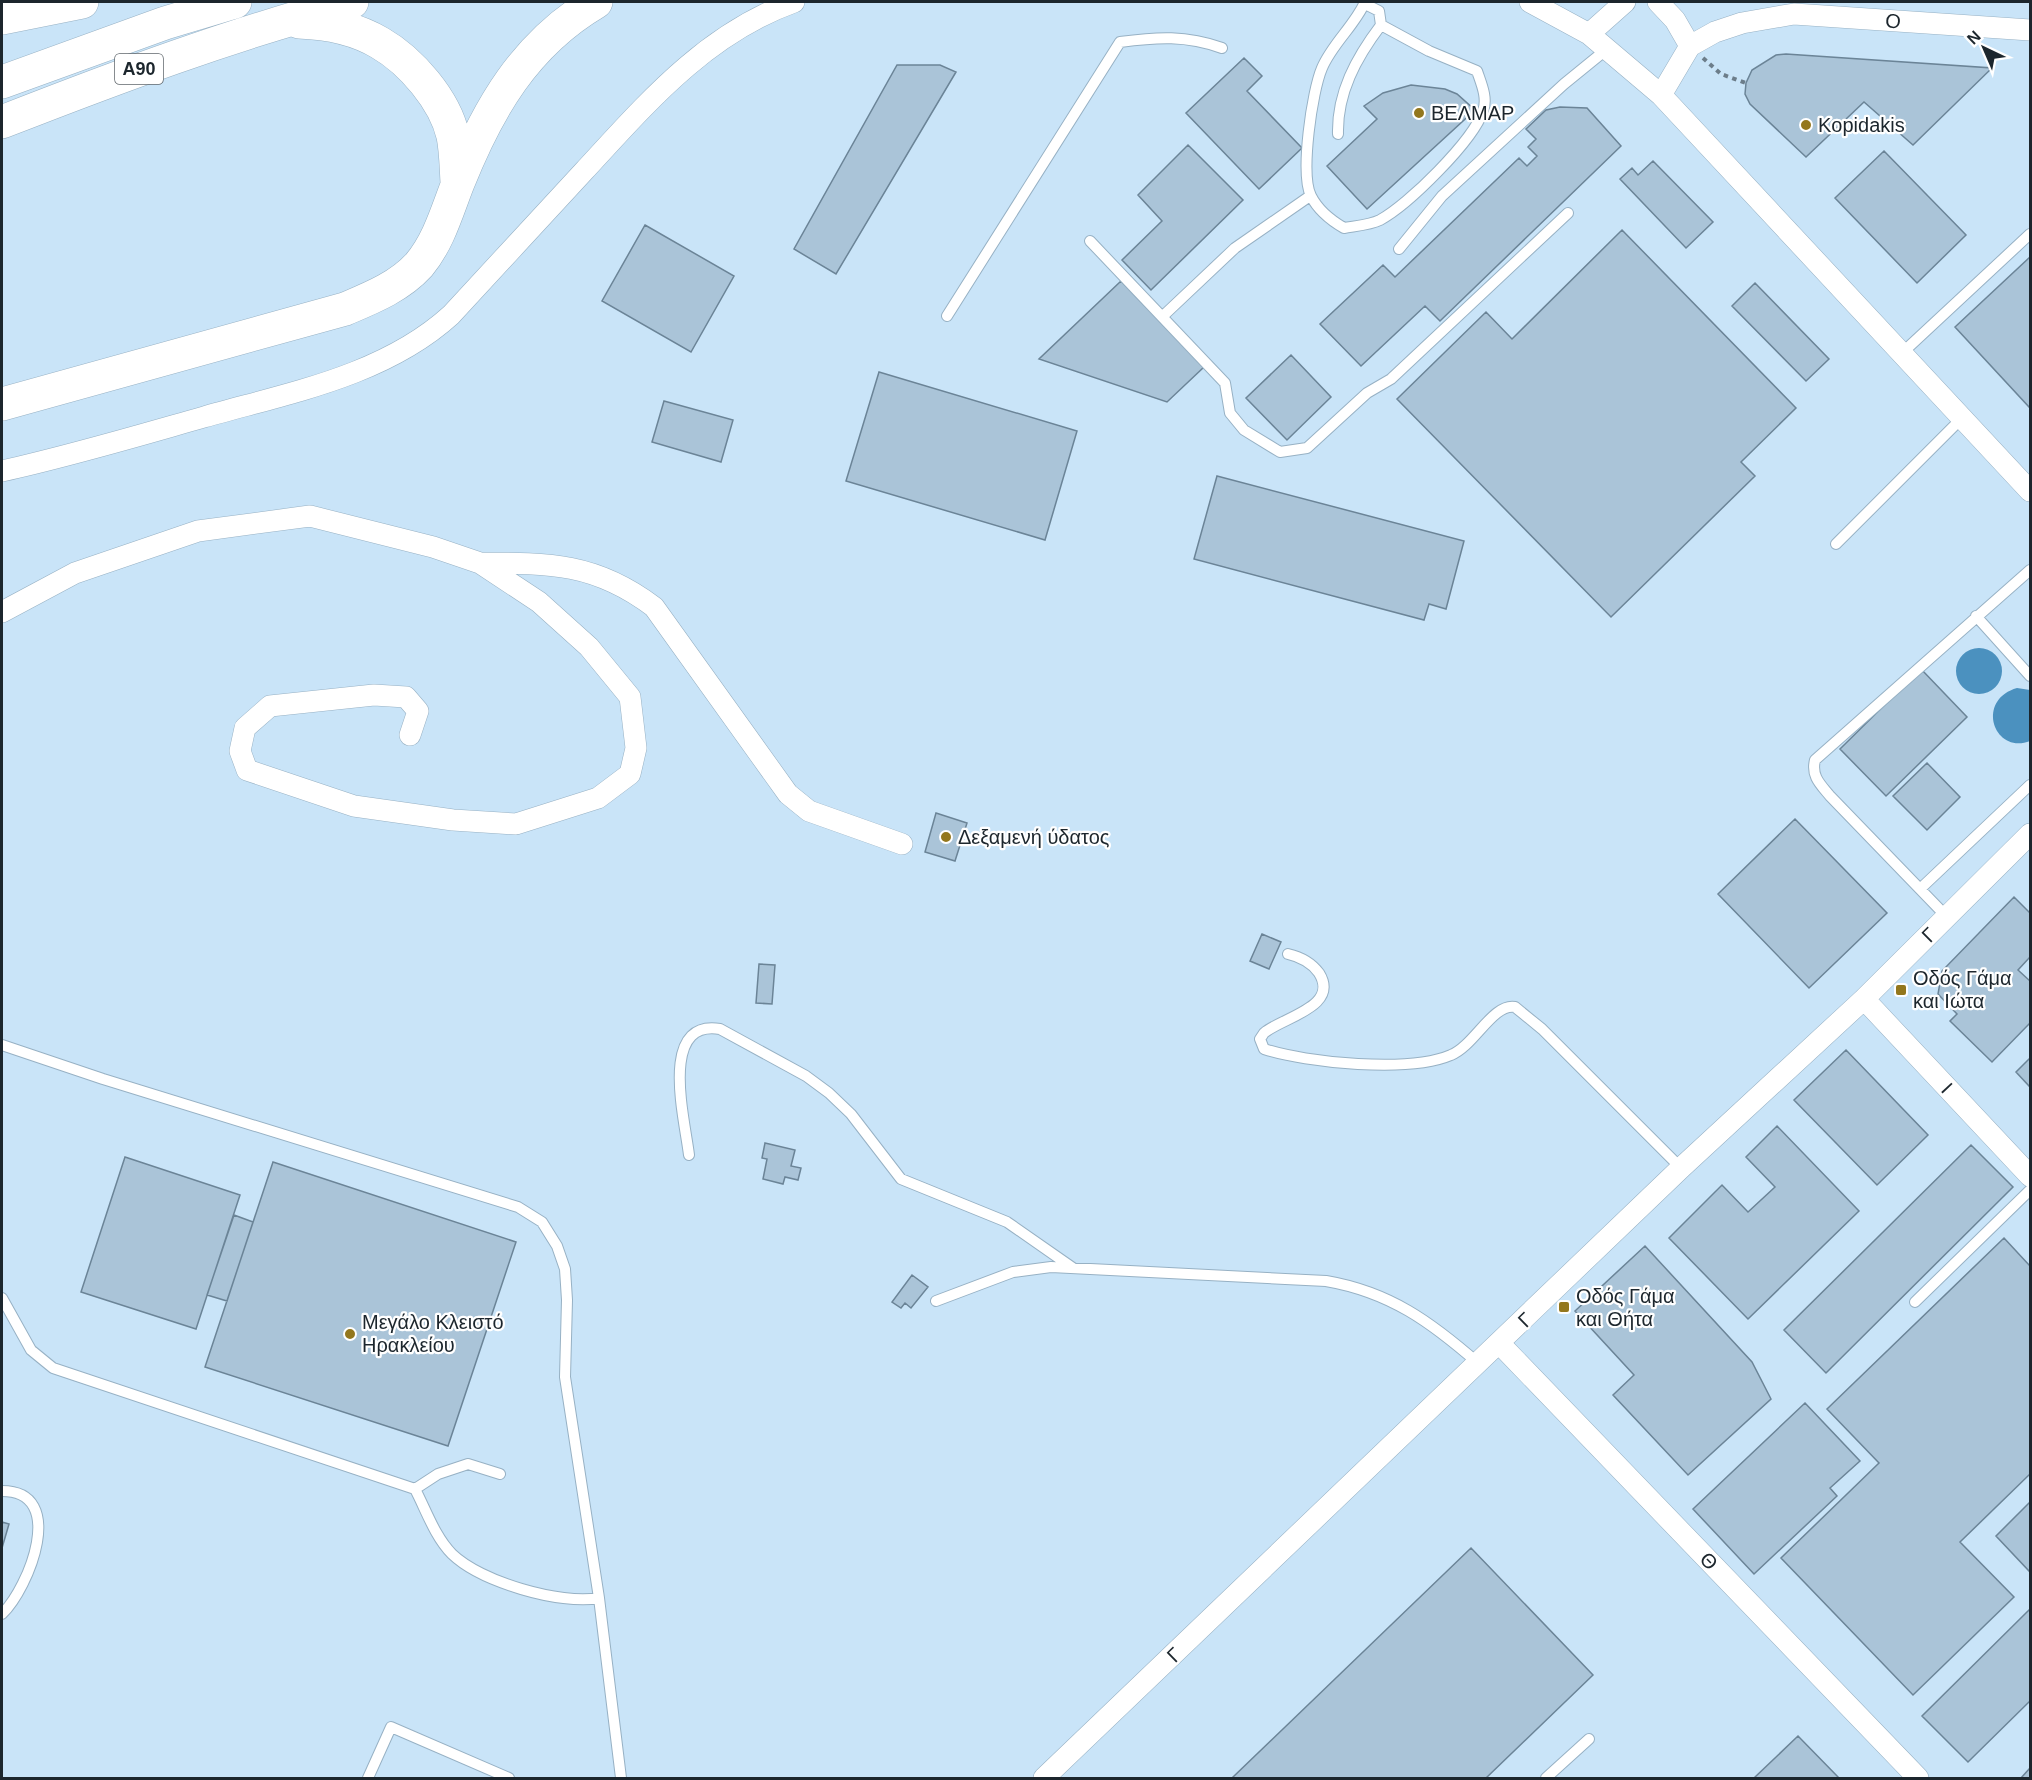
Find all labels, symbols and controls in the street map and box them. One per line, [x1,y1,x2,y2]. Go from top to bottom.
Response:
street label: Ο [1884,9,1902,33]
north arrow [1954,18,2014,78]
text: N [1964,27,1984,48]
road number: Α90 [115,54,163,84]
place label: ΒΕΛΜΑΡ [1431,102,1514,124]
marker: ΒΕΛΜΑΡ [1412,106,1426,120]
place label: Kopidakis [1818,114,1905,136]
marker: Kopidakis [1799,118,1813,132]
place label: Δεξαμενή ύδατος [958,826,1110,848]
marker: Δεξαμενή ύδατος [939,830,953,844]
street label: Γ [1917,923,1941,947]
place label: Οδός Γάμα και Ιώτα [1913,967,2012,1012]
marker: Οδός Γάμα και Ιώτα [1894,983,1908,997]
street label: Ι [1937,1078,1957,1098]
place label: Οδός Γάμα και Θήτα [1576,1285,1675,1330]
marker: Οδός Γάμα και Θήτα [1557,1300,1571,1314]
street label: Γ [1513,1308,1537,1332]
place label: Μεγάλο Κλειστό Ηρακλείου [362,1311,504,1356]
marker: Μεγάλο Κλειστό Ηρακλείου [343,1327,357,1341]
street label: Θ [1696,1548,1722,1574]
street label: Γ [1162,1643,1186,1667]

